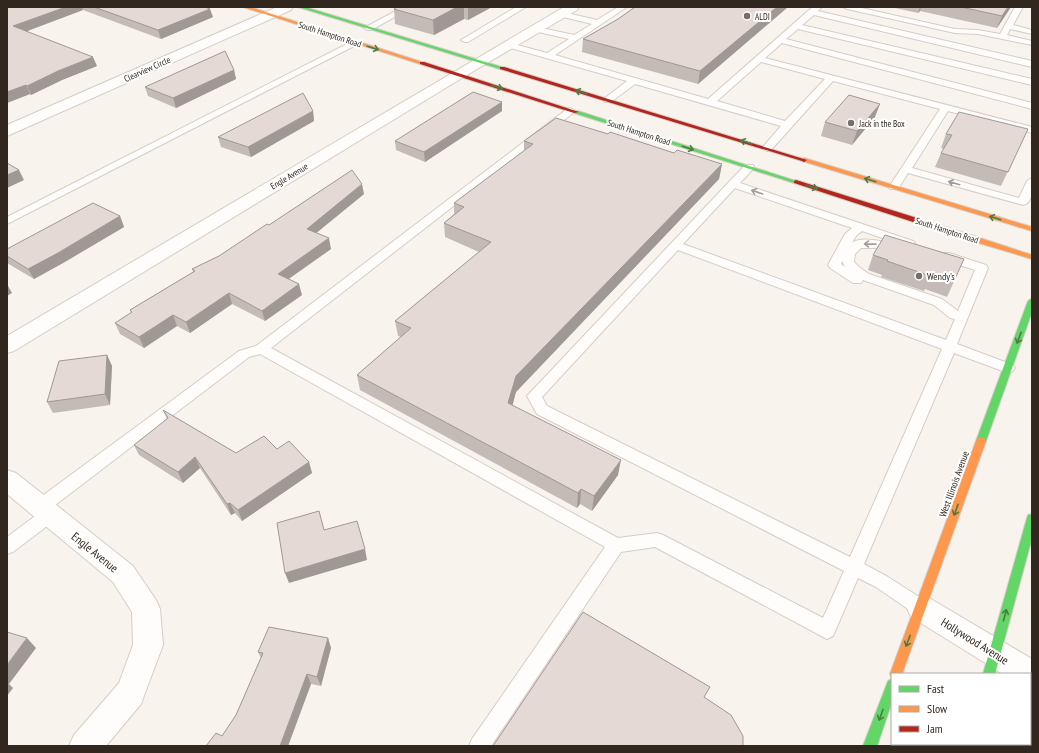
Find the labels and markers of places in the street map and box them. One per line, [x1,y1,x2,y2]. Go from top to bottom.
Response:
marker: ALDI [742,11,752,21]
place label: ALDI [755,11,770,22]
marker: Jack in the Box [846,118,856,128]
place label: Jack in the Box [858,118,905,129]
place label: Wendy's [927,270,955,283]
marker: Wendy's [914,271,924,281]

